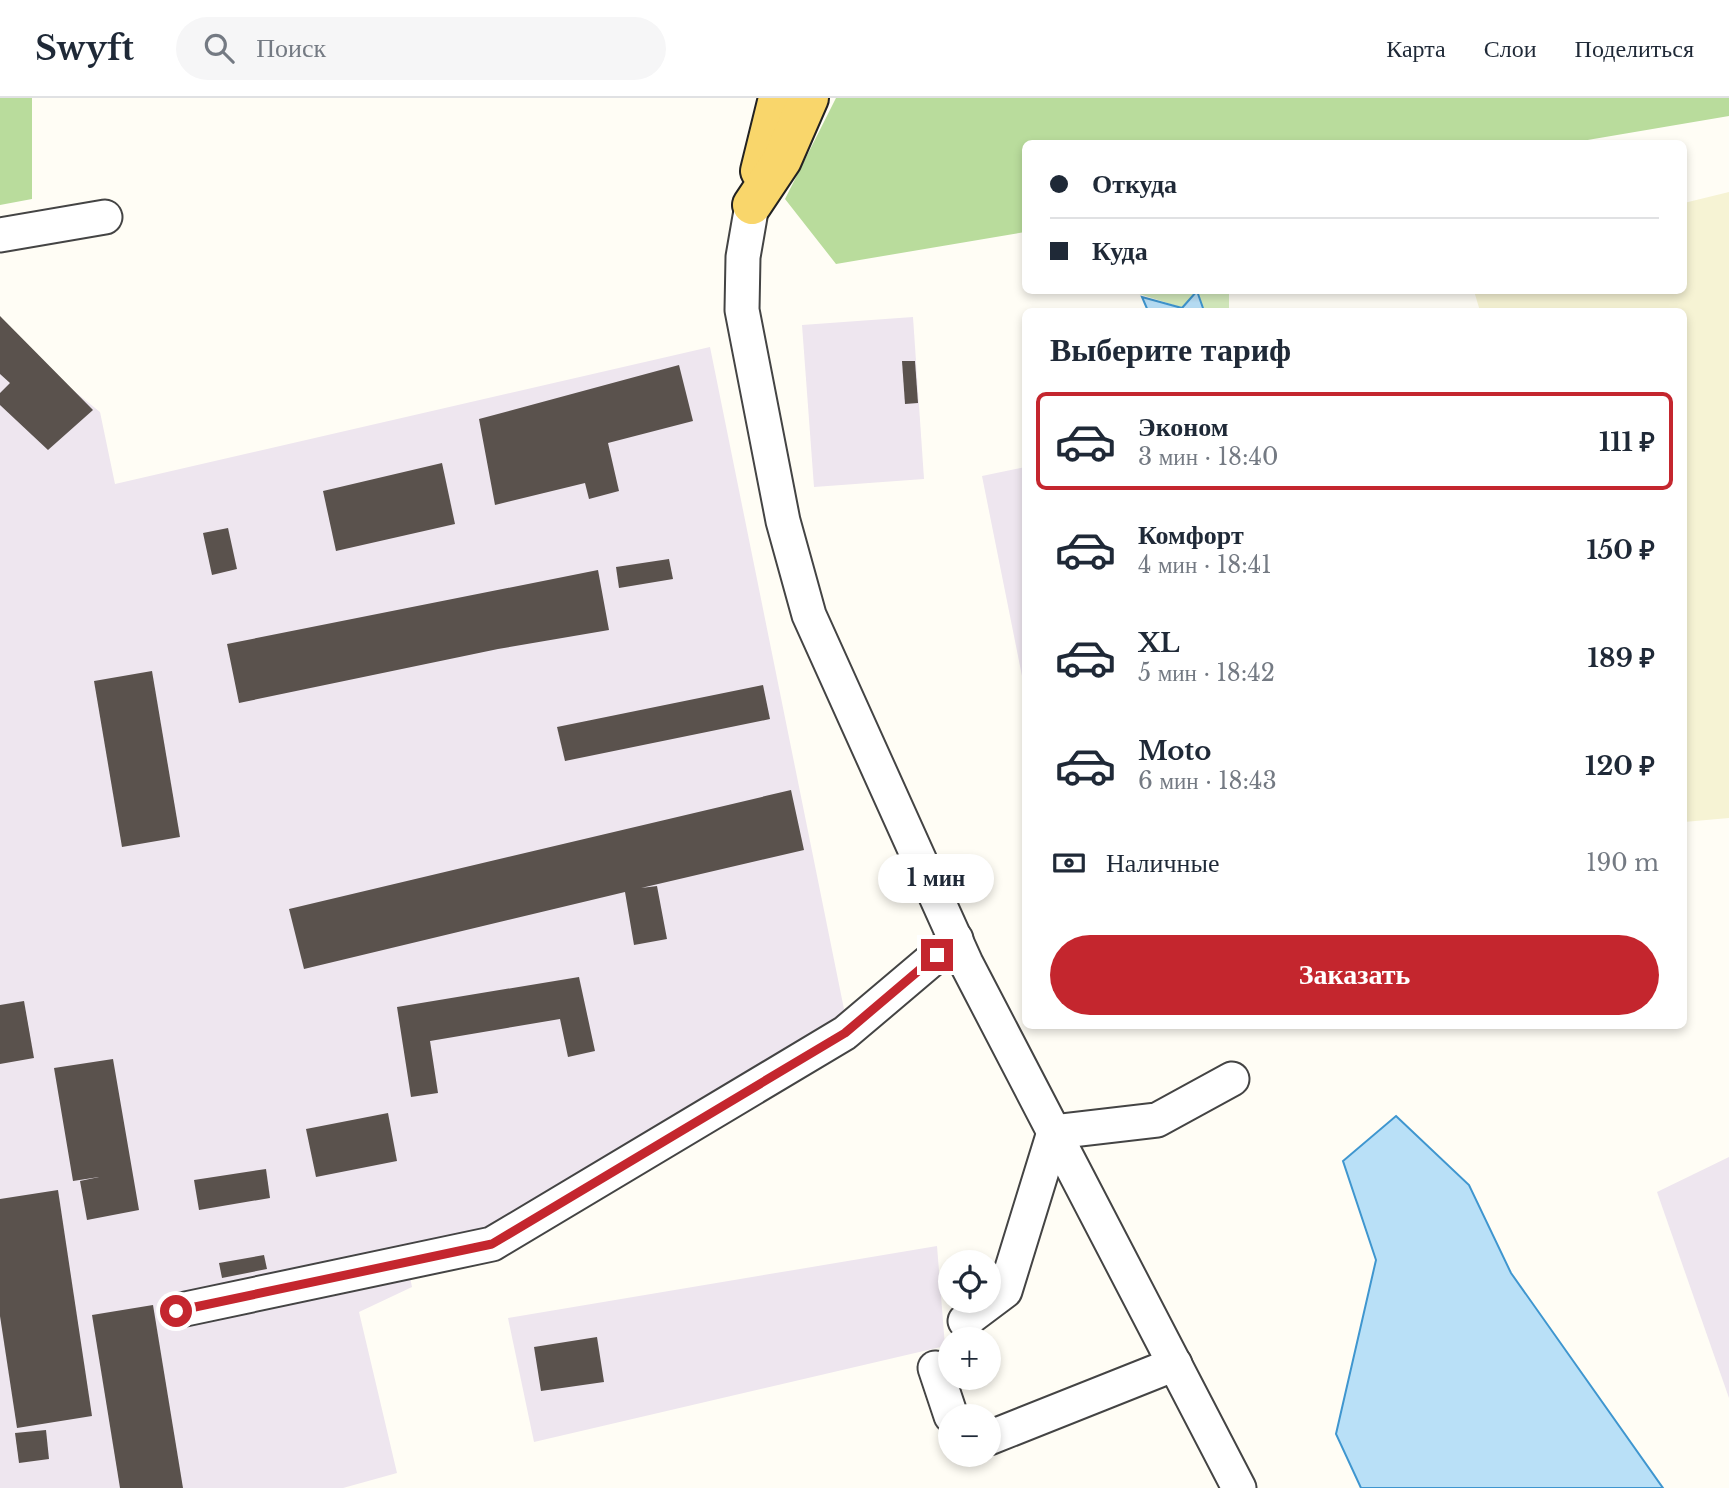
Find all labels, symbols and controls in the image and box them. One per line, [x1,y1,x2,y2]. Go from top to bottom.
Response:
search box [176,17,666,80]
text: Swyft [35,28,134,69]
icon: search [200,29,238,67]
text: Поиск [256,32,326,64]
text: Карта [1386,34,1446,63]
text: Слои [1484,34,1537,63]
text: Поделиться [1575,34,1694,63]
text: Откуда [1092,168,1177,200]
text: Куда [1092,235,1148,267]
text: Выберите тариф [1050,330,1291,370]
icon: car [1054,410,1117,473]
text: Эконом [1138,411,1228,443]
text: 111 ₽ [1599,426,1655,458]
text: 3 мин · 18:40 [1138,443,1278,471]
icon: car [1054,518,1117,581]
text: Комфорт [1138,519,1244,551]
text: 150 ₽ [1587,534,1655,566]
text: 4 мин · 18:41 [1138,551,1271,579]
icon: car [1054,626,1117,689]
text: XL [1138,627,1180,659]
text: 189 ₽ [1588,642,1655,674]
text: 5 мин · 18:42 [1138,659,1275,687]
icon: car [1054,734,1117,797]
text: Moto [1138,735,1211,767]
text: 120 ₽ [1585,750,1655,782]
text: 6 мин · 18:43 [1138,767,1277,795]
icon: cash [1050,844,1088,882]
text: Наличные [1106,847,1219,879]
text: 190 m [1586,849,1659,877]
callout: 1 мин [879,854,995,902]
text: 1 мин [907,864,965,892]
button: Заказать [1050,935,1659,1015]
route end [921,939,953,971]
map controls [938,1250,1001,1467]
button: locate [938,1250,1001,1313]
route start [160,1295,192,1327]
button: + [938,1327,1001,1390]
button: − [938,1404,1001,1467]

